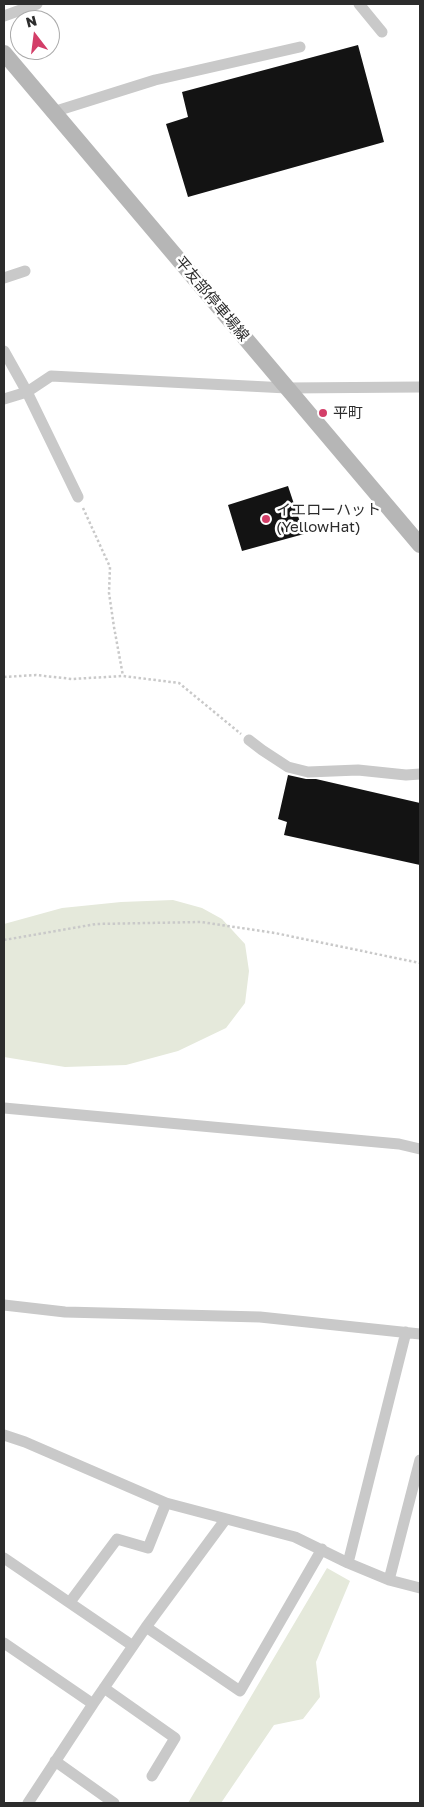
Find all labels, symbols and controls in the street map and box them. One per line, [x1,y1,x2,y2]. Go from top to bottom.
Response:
north arrow [10,10,60,60]
text: N [24,11,39,31]
street label: 平友部停車場線 [171,253,253,345]
place label: 平町 [333,404,363,422]
marker: 平町 [317,407,329,419]
place label: イエローハット (YellowHat) [276,501,381,536]
marker: イエローハット (YellowHat) [260,513,272,525]

